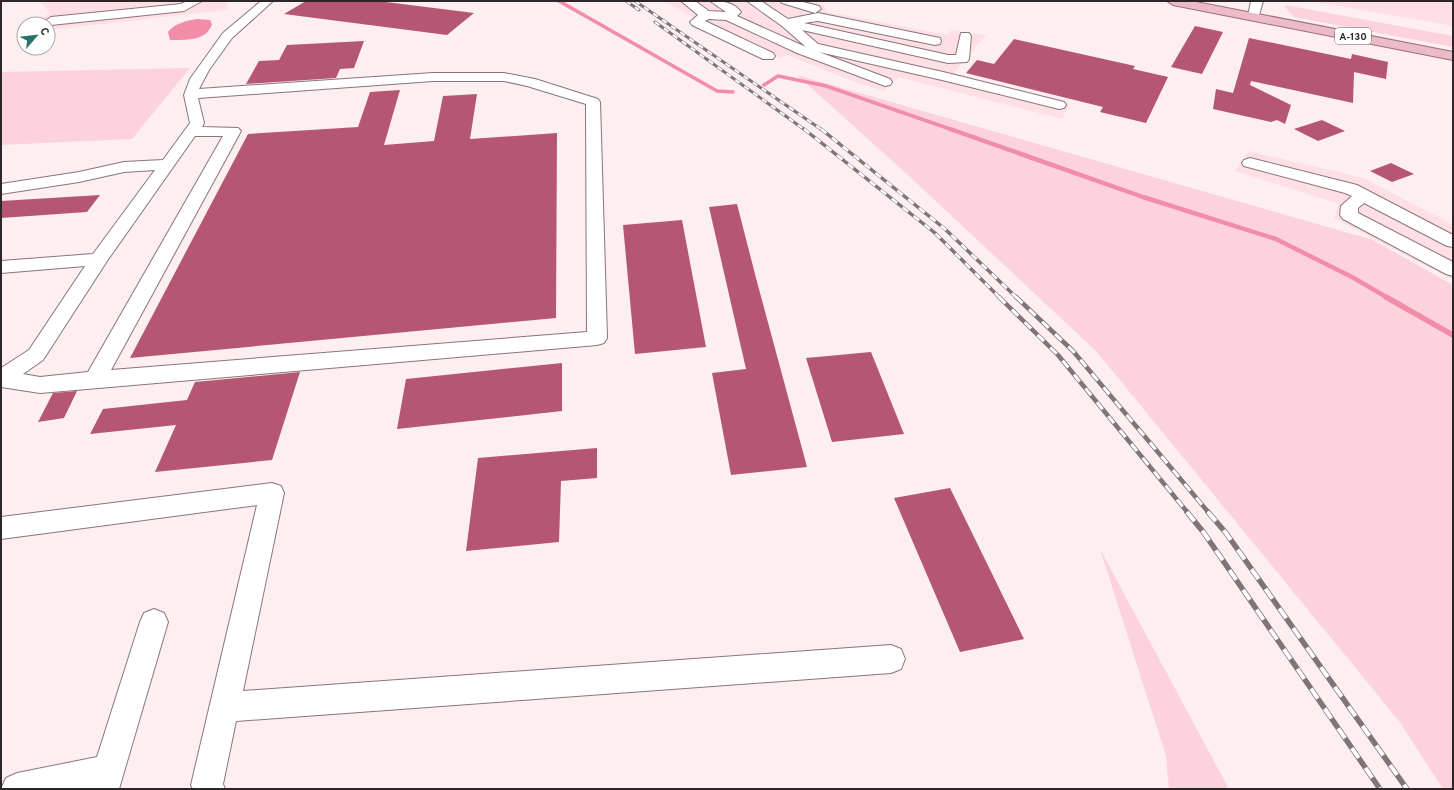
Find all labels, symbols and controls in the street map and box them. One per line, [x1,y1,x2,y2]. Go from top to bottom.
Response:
north arrow [16,16,56,56]
text: С [36,25,52,38]
road number: А-130 [1335,28,1371,44]

